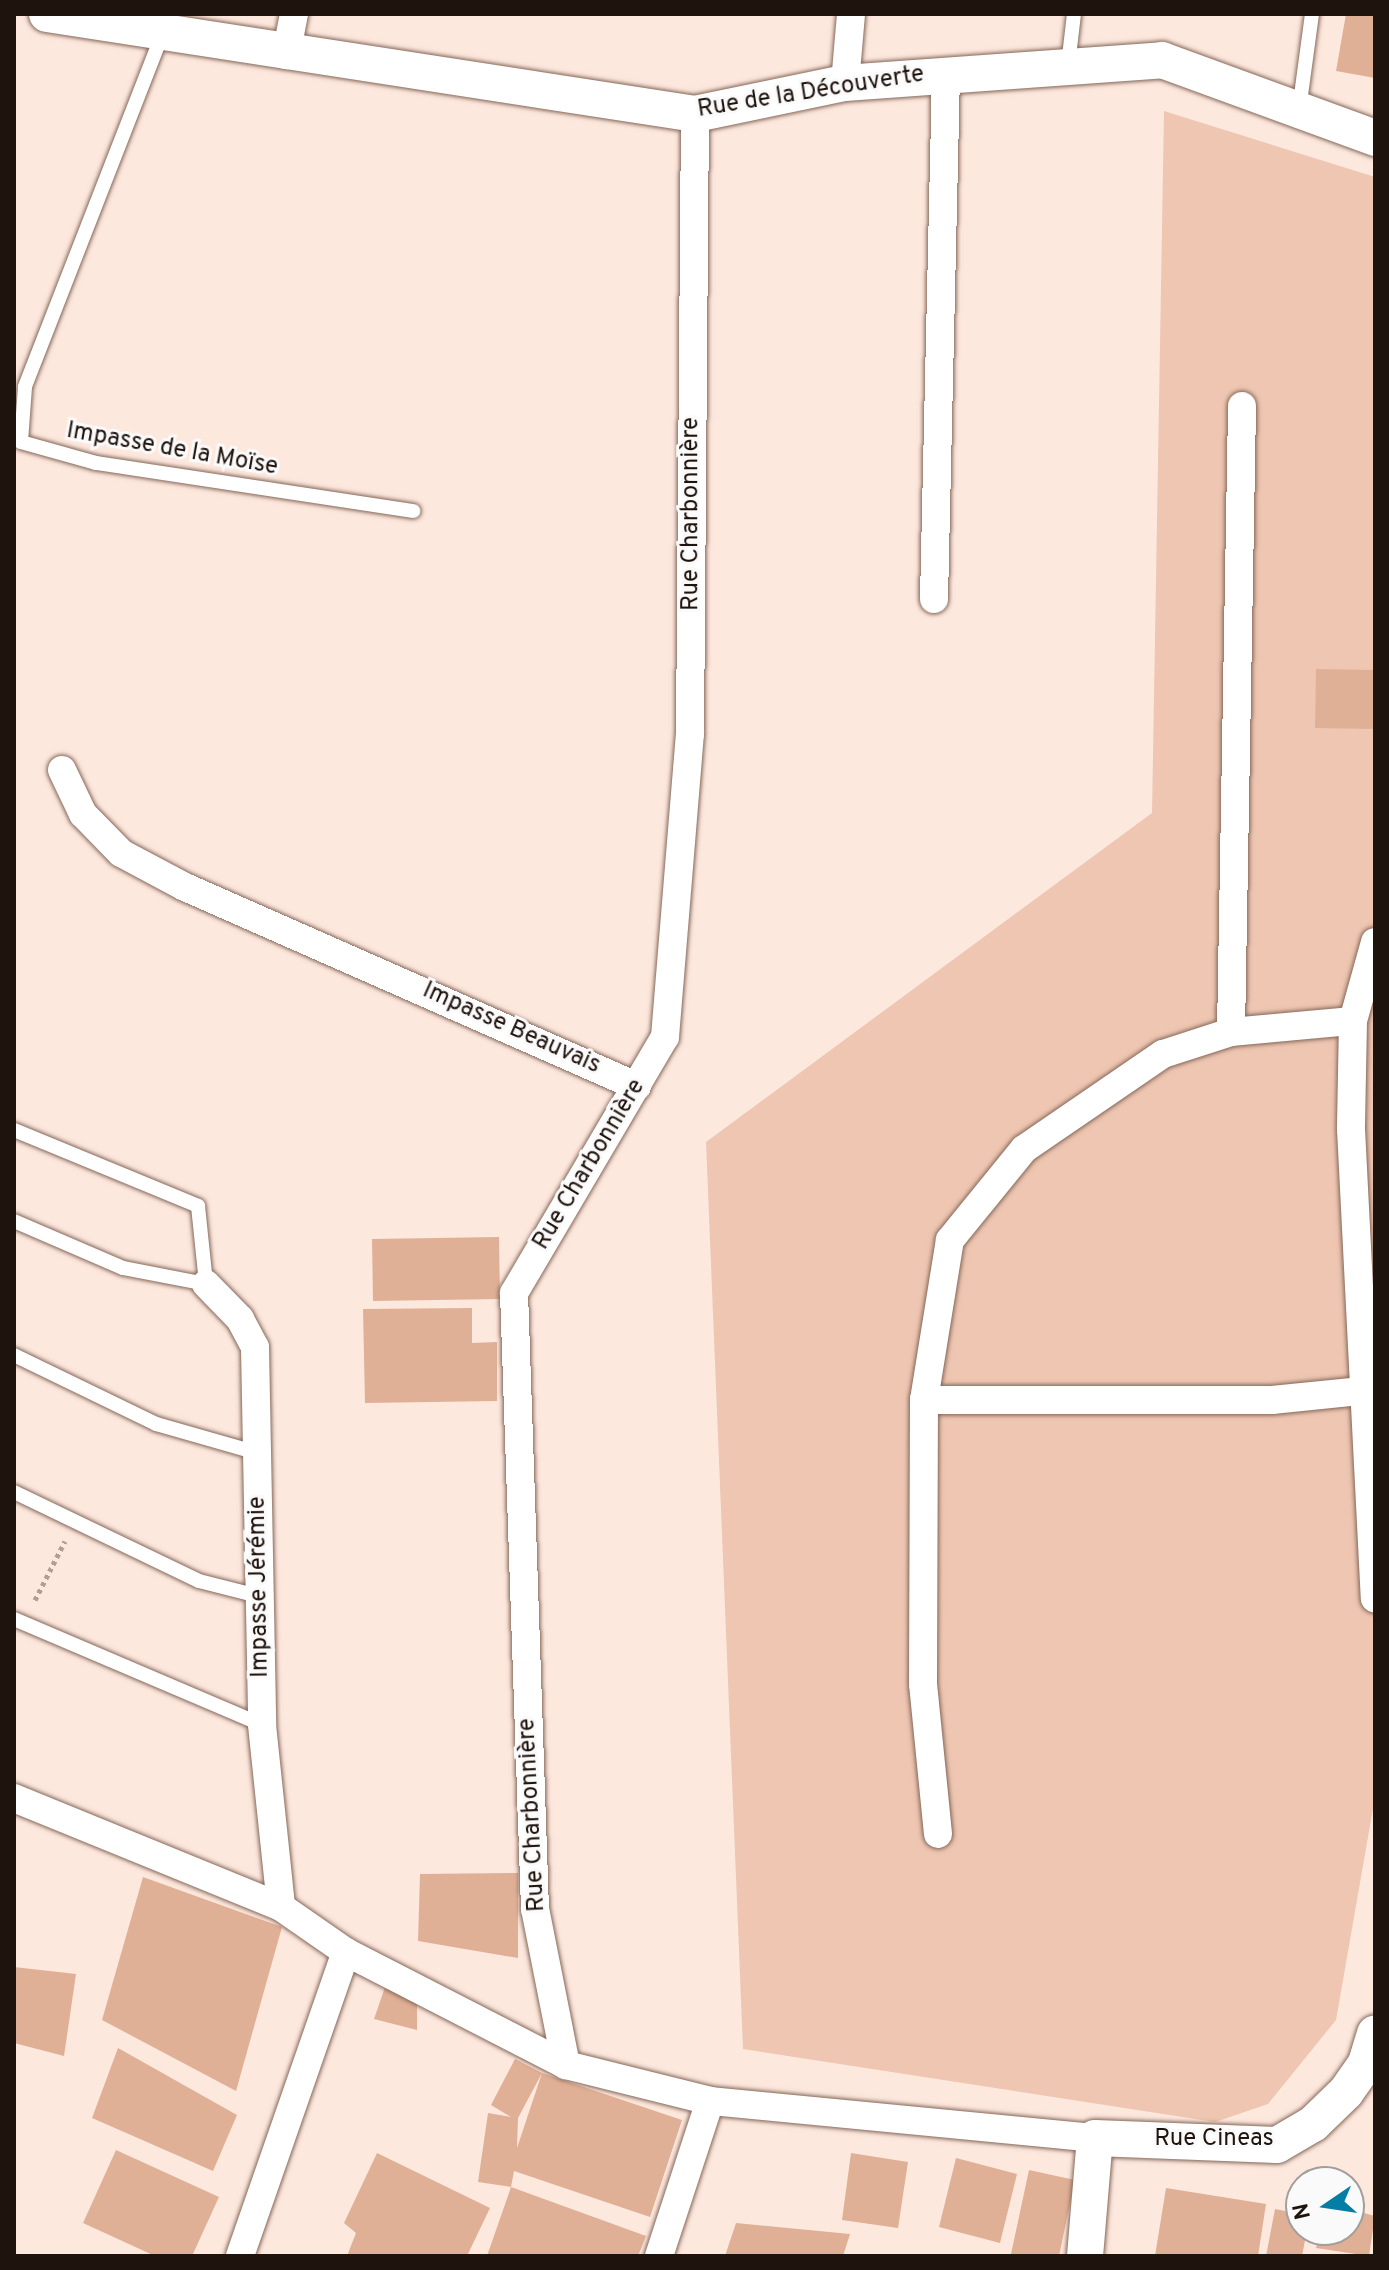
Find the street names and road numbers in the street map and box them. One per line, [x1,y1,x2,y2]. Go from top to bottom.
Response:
street label: Rue de la Découverte [696,61,926,125]
street label: Impasse de la Moïse [64,417,280,483]
street label: Rue Charbonnière [678,417,706,611]
street label: Impasse Beauvais [418,977,604,1081]
street label: Rue Charbonnière [528,1074,652,1256]
street label: Impasse Jérémie [244,1496,276,1678]
street label: Rue Charbonnière [514,1717,552,1913]
street label: Rue Cineas [1154,2126,1274,2154]

